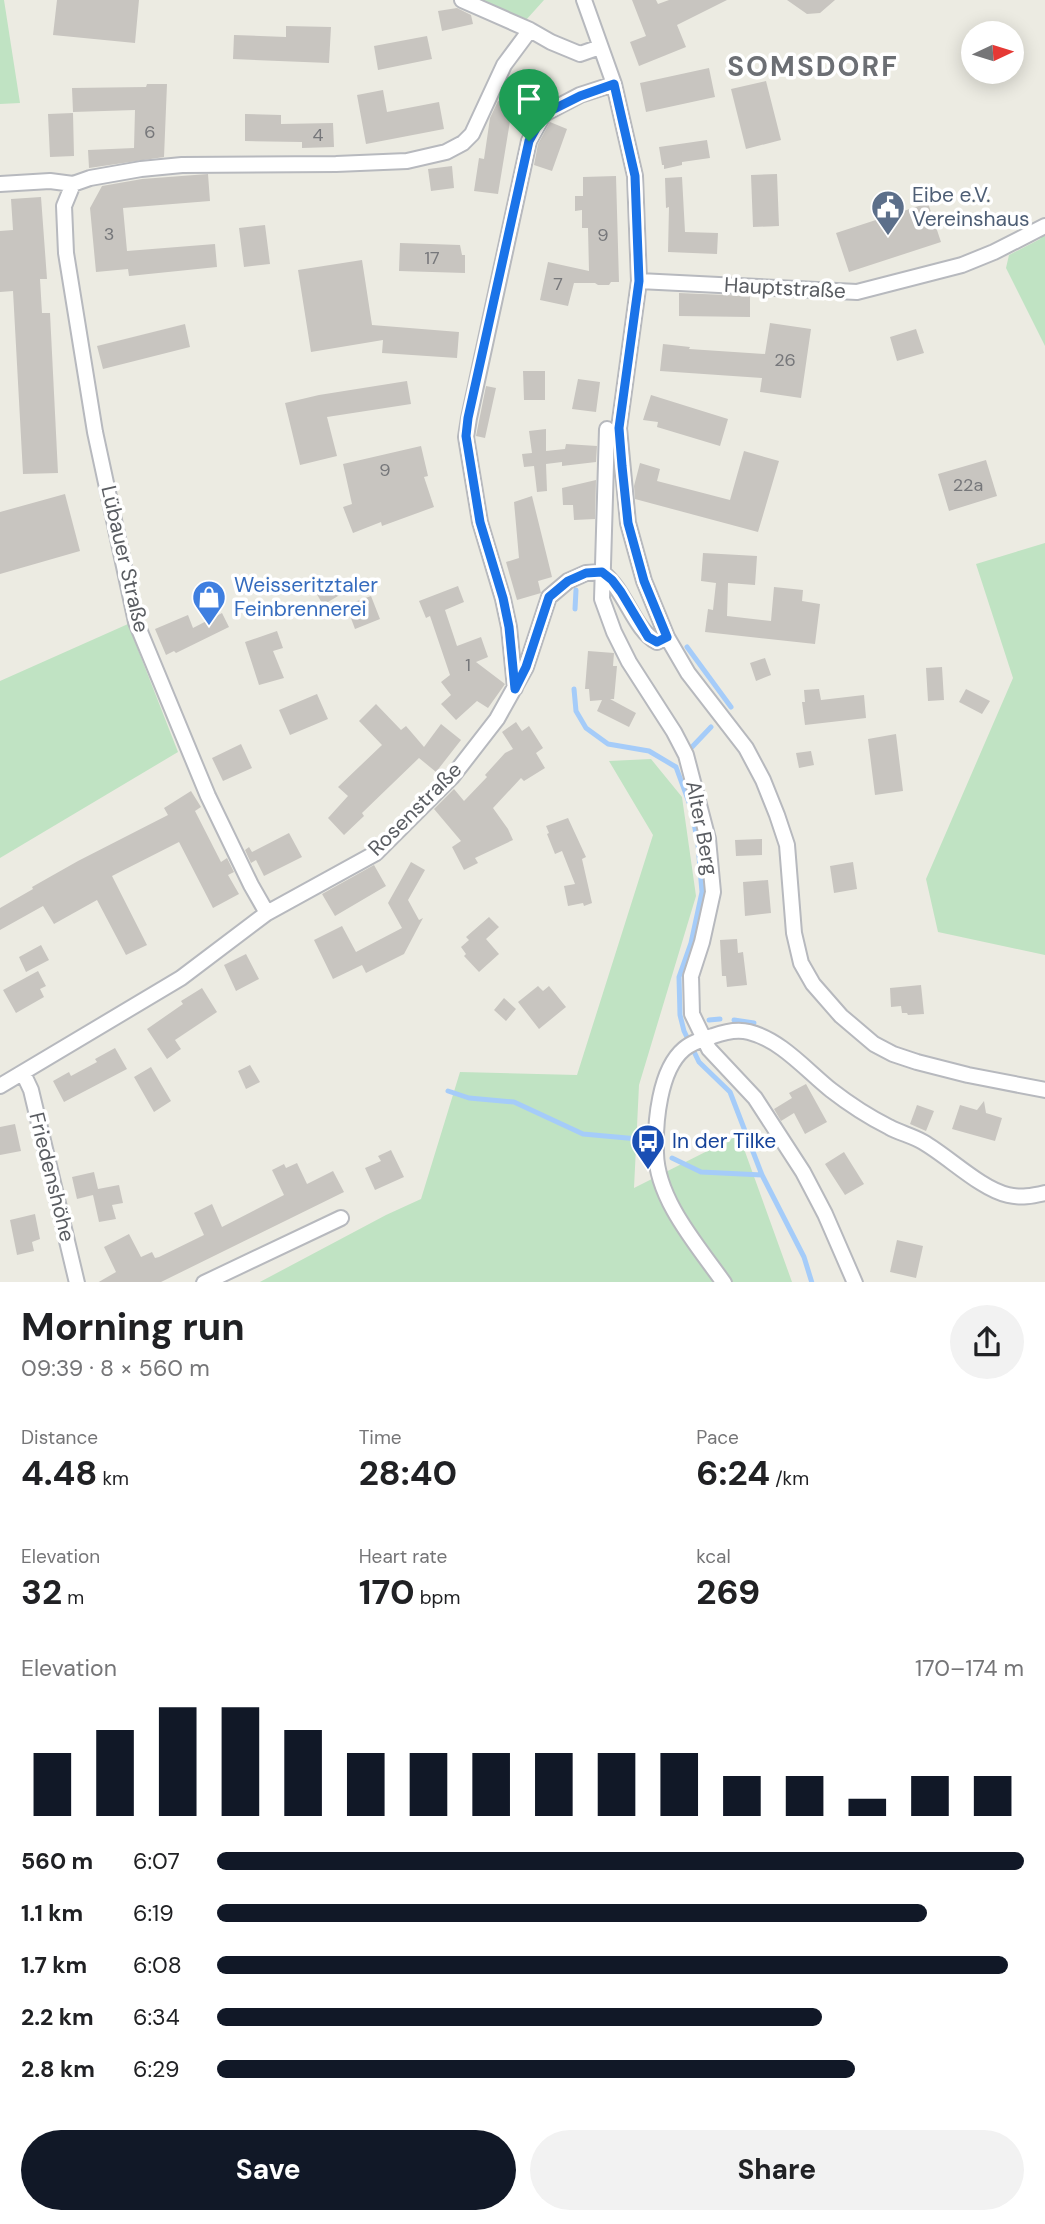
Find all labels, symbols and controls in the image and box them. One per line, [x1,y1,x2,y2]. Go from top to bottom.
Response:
north arrow [961,21,1024,84]
map controls [961,21,1024,84]
district label: SOMSDORF [727,48,899,85]
pin [499,69,559,141]
icon: arrive [510,80,548,118]
house number: 6 [144,120,156,144]
house number: 4 [313,123,324,147]
place label: Eibe e.V. Vereinshaus [912,181,1030,233]
public building icon: Eibe e.V. Vereinshaus [869,188,907,237]
house number: 3 [104,222,114,246]
house number: 9 [597,223,609,247]
house number: 17 [424,246,440,270]
street label: Hauptstraße [723,271,847,305]
house number: 7 [553,272,563,296]
house number: 26 [774,348,796,372]
house number: 9 [379,458,391,482]
house number: 22a [953,473,983,497]
street label: Lübauer Straße [94,483,156,635]
place label: Weisseritztaler Feinbrennerei [234,571,378,623]
shop icon: Weisseritztaler Feinbrennerei [190,578,228,627]
house number: 1 [465,653,471,677]
street label: Rosenstraße [362,756,468,862]
street label: Alter Berg [679,778,725,878]
street label: Friedenshöhe [22,1109,82,1245]
bus stop icon: In der Tilke [629,1122,667,1171]
place label: In der Tilke [672,1127,776,1155]
text: Morning run [21,1302,245,1352]
button: share [950,1305,1024,1379]
text: 09:39 · 8 × 560 m [21,1353,210,1383]
text: Distance [21,1425,98,1450]
text: Time [359,1425,402,1450]
text: Pace [696,1425,739,1450]
text: 4.48 [21,1450,97,1496]
text: 28:40 [359,1450,457,1496]
text: 6:24 [696,1450,770,1496]
text: km [97,1466,129,1491]
text: /km [770,1466,809,1491]
text: Elevation [21,1544,100,1569]
text: Heart rate [359,1544,447,1569]
text: kcal [696,1544,731,1569]
text: 32 [21,1569,62,1615]
text: 170 [359,1569,415,1615]
text: 269 [696,1569,760,1615]
text: m [62,1585,84,1610]
text: bpm [415,1585,460,1610]
text: Elevation [21,1653,117,1683]
text: 170–174 m [915,1653,1024,1683]
text: 560 m [21,1846,93,1876]
text: 6:07 [133,1846,180,1876]
text: 1.1 km [21,1898,83,1928]
text: 6:19 [133,1898,174,1928]
text: 1.7 km [21,1950,87,1980]
text: 6:08 [133,1950,182,1980]
text: 2.2 km [21,2002,94,2032]
text: 6:34 [133,2002,180,2032]
text: 2.8 km [21,2054,95,2084]
text: 6:29 [133,2054,180,2084]
button: Save [21,2130,516,2210]
button: Share [530,2130,1024,2210]

